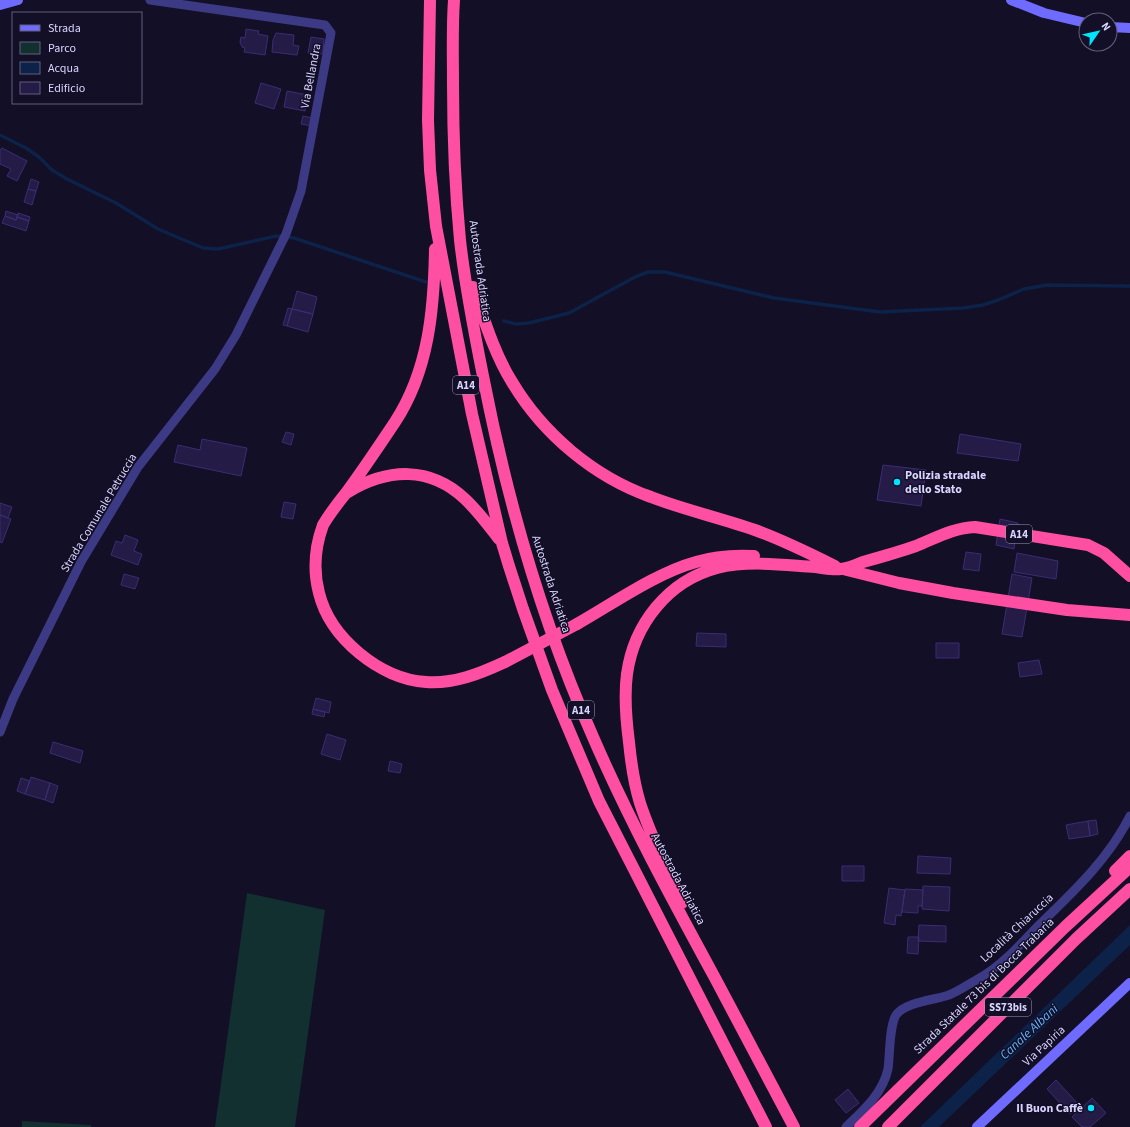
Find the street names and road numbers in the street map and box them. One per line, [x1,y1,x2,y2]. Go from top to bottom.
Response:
street label: Via Bellandra [296,42,326,110]
street label: Autostrada Adriatica [464,219,496,323]
road number: A14 [453,376,479,394]
street label: Strada Comunale Petruccia [57,450,141,576]
road number: A14 [1006,525,1032,543]
street label: Autostrada Adriatica [527,533,575,635]
road number: A14 [568,701,594,719]
street label: Autostrada Adriatica [647,830,709,928]
street label: Località Chiaruccia [977,890,1057,966]
street label: Strada Statale 73 bis di Bocca Trabaria [910,914,1058,1058]
road number: SS73bis [985,998,1031,1016]
street label: Via Papiria [1019,1022,1069,1070]

